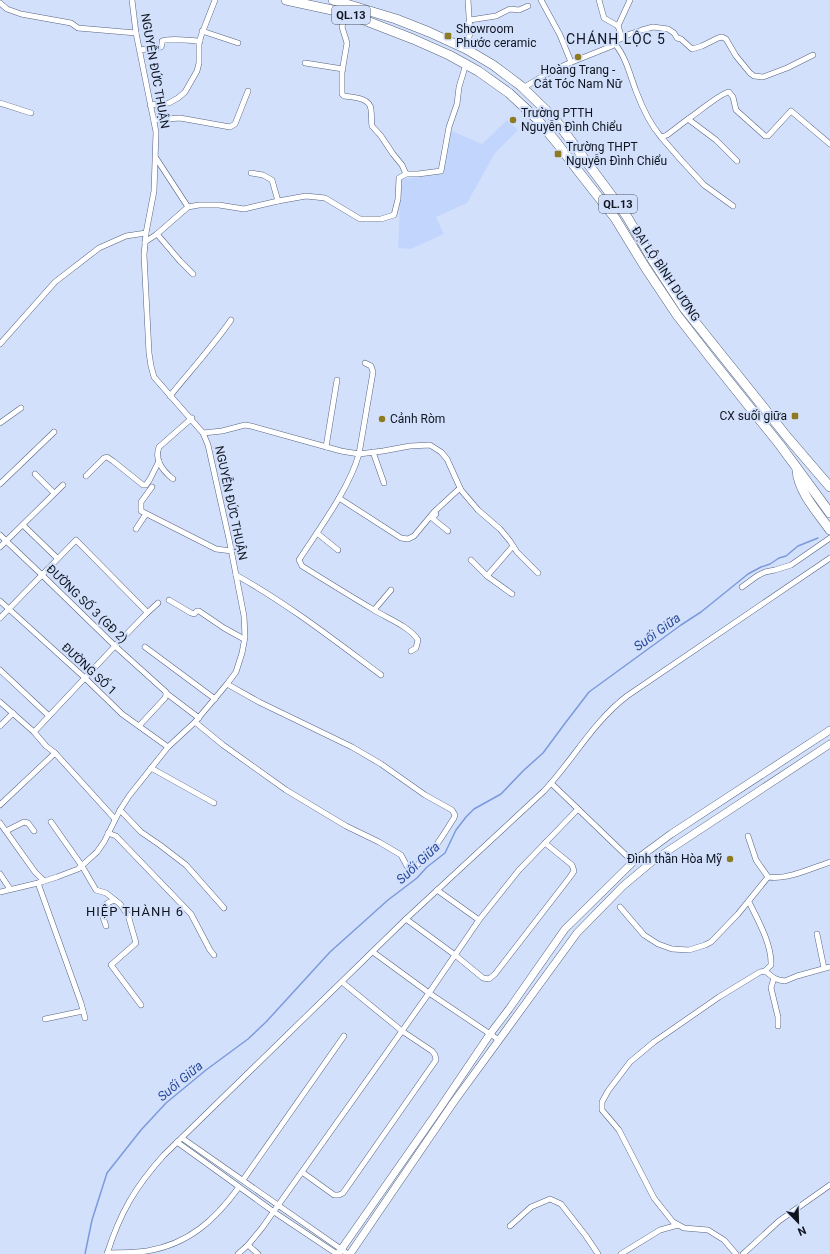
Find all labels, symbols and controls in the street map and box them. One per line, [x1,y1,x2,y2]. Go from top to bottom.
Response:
road number: QL.13 [332,6,370,24]
street label: NGUYỄN ĐỨC THUẬN [138,12,174,130]
place label: Showroom Phước ceramic [456,22,536,50]
district label: CHÁNH LỘC 5 [566,30,666,47]
marker: Showroom Phước ceramic [443,31,453,41]
marker: Hoàng Trang - Cắt Tóc Nam Nữ [573,52,583,62]
place label: Hoàng Trang - Cắt Tóc Nam Nữ [534,63,623,91]
place label: Trường PTTH Nguyễn Đình Chiểu [521,106,622,134]
marker: Trường PTTH Nguyễn Đình Chiểu [508,115,518,125]
place label: Trường THPT Nguyễn Đình Chiểu [566,140,667,168]
marker: Trường THPT Nguyễn Đình Chiểu [553,149,563,159]
road number: QL.13 [599,195,637,213]
street label: ĐẠI LỘ BÌNH DƯƠNG [629,223,704,324]
place label: CX suối giữa [720,409,787,423]
marker: CX suối giữa [790,411,800,421]
place label: Cảnh Ròm [390,412,445,426]
marker: Cảnh Ròm [377,414,387,424]
street label: NGUYỄN ĐỨC THUẬN [212,444,252,562]
street label: ĐƯỜNG SỐ 3 (GĐ 2) [44,560,132,646]
water label: Suối Giữa [631,610,683,654]
street label: ĐƯỜNG SỐ 1 [59,639,121,698]
water label: Suối Giữa [393,839,443,887]
place label: Đình thần Hòa Mỹ [627,852,722,866]
marker: Đình thần Hòa Mỹ [725,854,735,864]
district label: HIỆP THÀNH 6 [86,904,184,919]
water label: Suối Giữa [154,1058,206,1104]
north arrow [778,1202,818,1242]
text: N [795,1223,808,1238]

